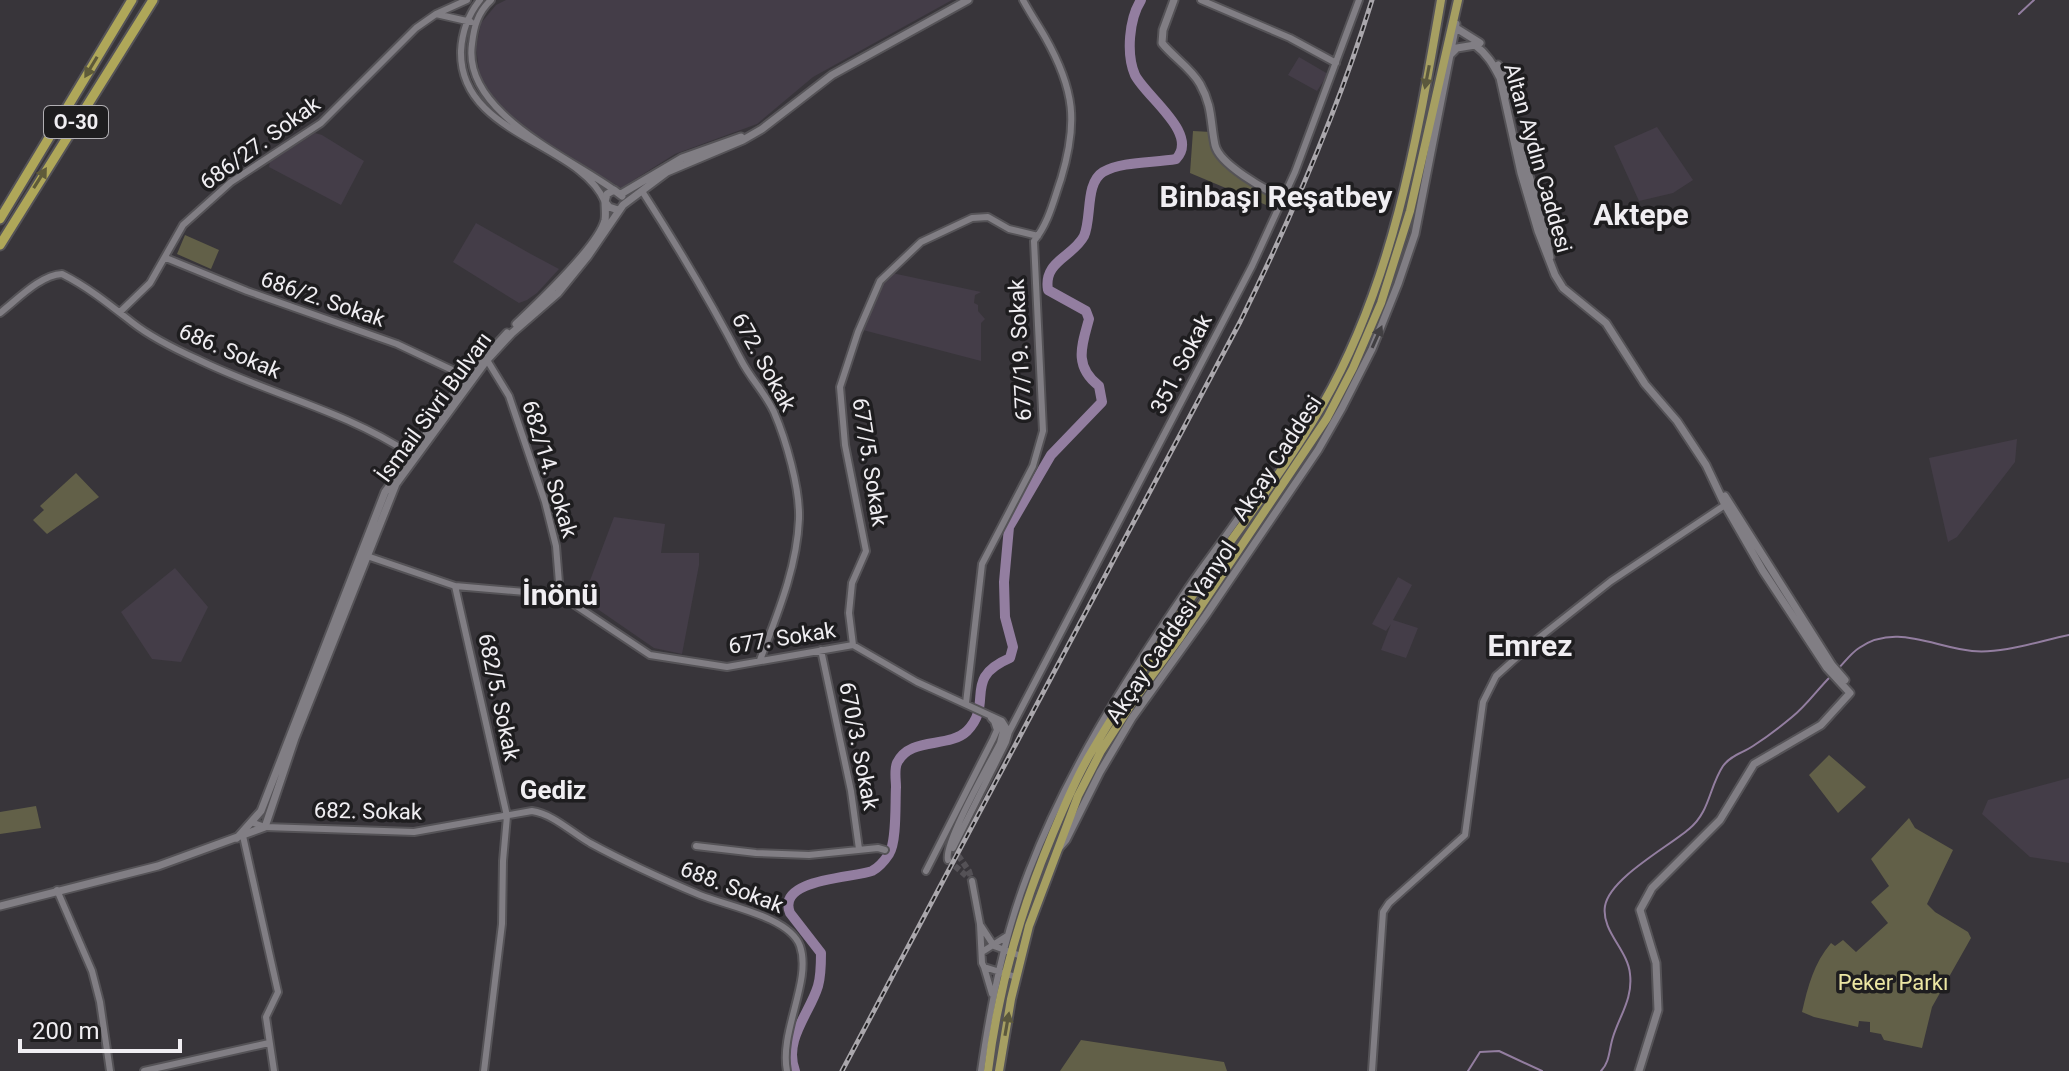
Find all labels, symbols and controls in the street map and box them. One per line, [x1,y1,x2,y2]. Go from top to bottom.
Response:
one-way arrow [84,55,99,78]
street label: Altan Aydın Caddesi [1499,61,1577,255]
one-way arrow [1420,64,1433,89]
street label: 686/27. Sokak [195,91,325,195]
road number: O-30 [44,106,108,138]
one-way arrow [32,167,46,189]
district label: Binbaşı Reşatbey [1160,179,1393,214]
district label: Aktepe [1593,197,1689,232]
street label: 686/2. Sokak [258,266,389,332]
street label: 677/19. Sokak [1004,278,1036,422]
street label: 672. Sokak [727,309,802,416]
street label: 351. Sokak [1145,309,1217,418]
street label: 686. Sokak [175,318,285,384]
one-way arrow [1371,325,1384,349]
street label: İsmail Sivri Bulvarı [371,327,497,487]
street label: Akçay Caddesi [1227,391,1327,525]
street label: 677/5. Sokak [848,396,893,529]
street label: 682/14. Sokak [517,397,583,541]
street label: Akçay Caddesi Yanyol [1101,536,1241,728]
district label: İnönü [522,577,598,612]
street label: 677. Sokak [727,617,838,659]
district label: Emrez [1487,628,1573,663]
street label: 682/5. Sokak [473,631,525,764]
street label: 670/3. Sokak [834,680,884,813]
district label: Gediz [520,775,586,805]
street label: 682. Sokak [314,798,423,824]
street label: 688. Sokak [677,856,788,918]
park label: Peker Parkı [1838,970,1948,995]
scale bar [20,1003,180,1053]
one-way arrow [1001,1011,1013,1036]
text: 200 m [32,1017,99,1045]

